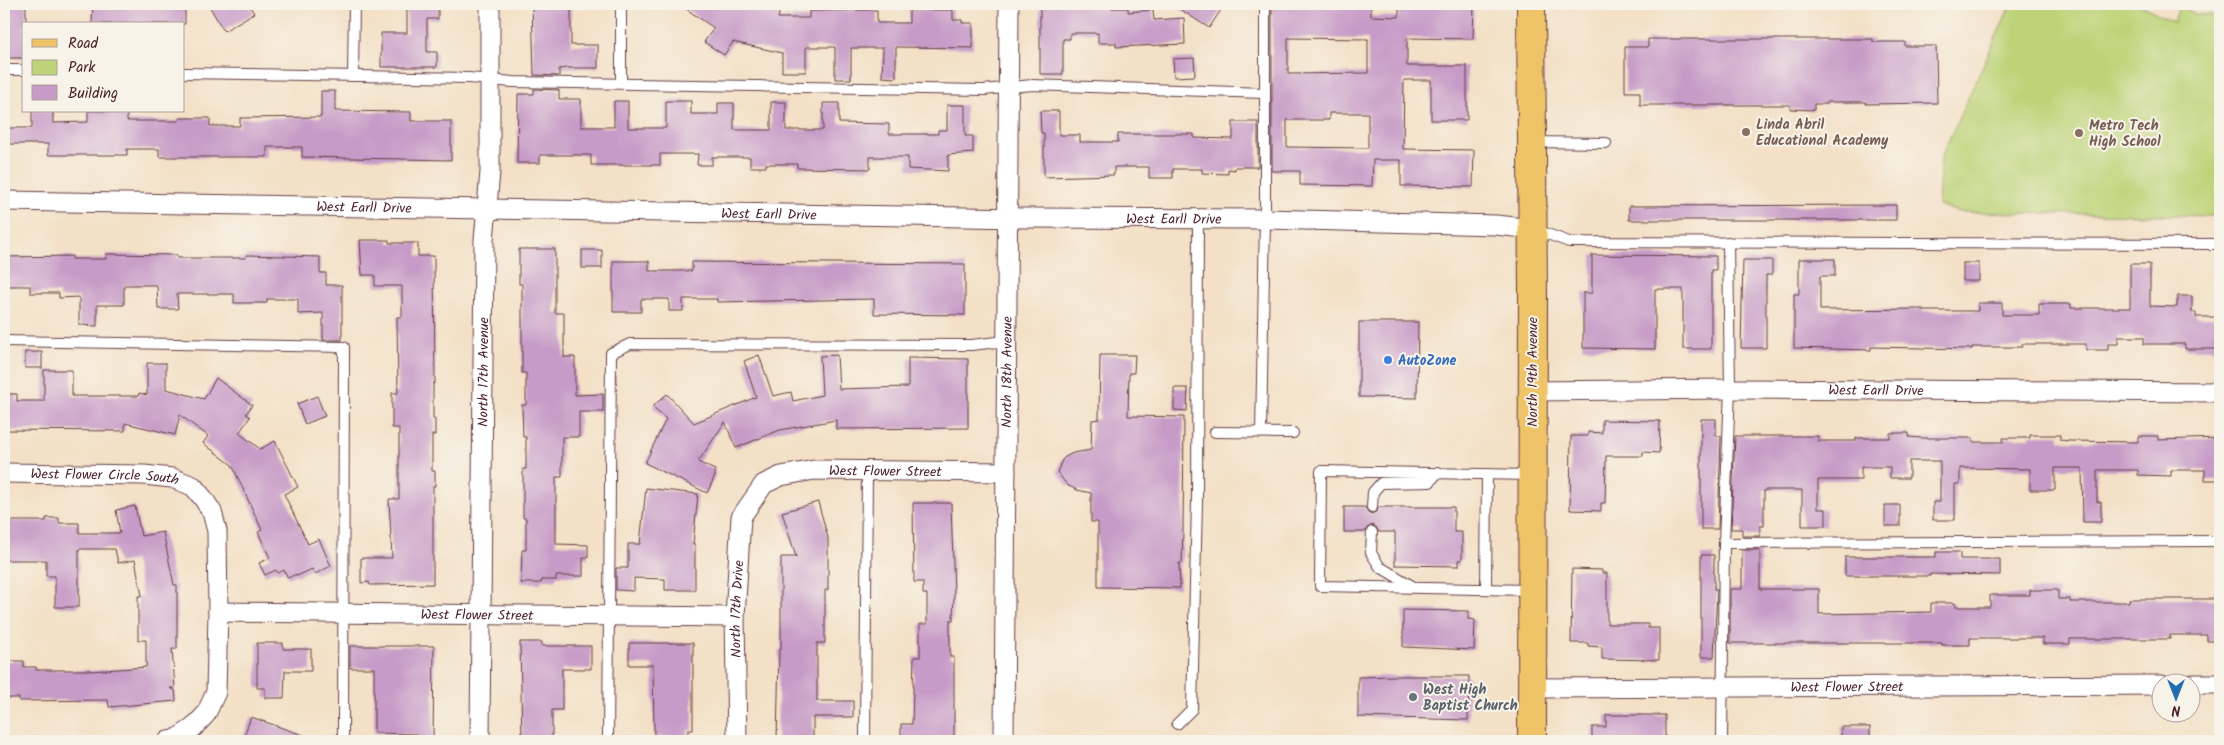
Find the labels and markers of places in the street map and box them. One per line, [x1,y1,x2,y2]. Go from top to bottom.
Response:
place label: Linda Abril Educational Academy [1756,114,1889,152]
place label: Metro Tech High School [2089,115,2161,153]
marker: Linda Abril Educational Academy [1740,126,1752,138]
marker: Metro Tech High School [2073,127,2085,139]
place label: AutoZone [1398,350,1457,372]
marker: AutoZone [1382,354,1394,366]
place label: West High Baptist Church [1423,679,1518,717]
marker: West High Baptist Church [1407,691,1419,703]

